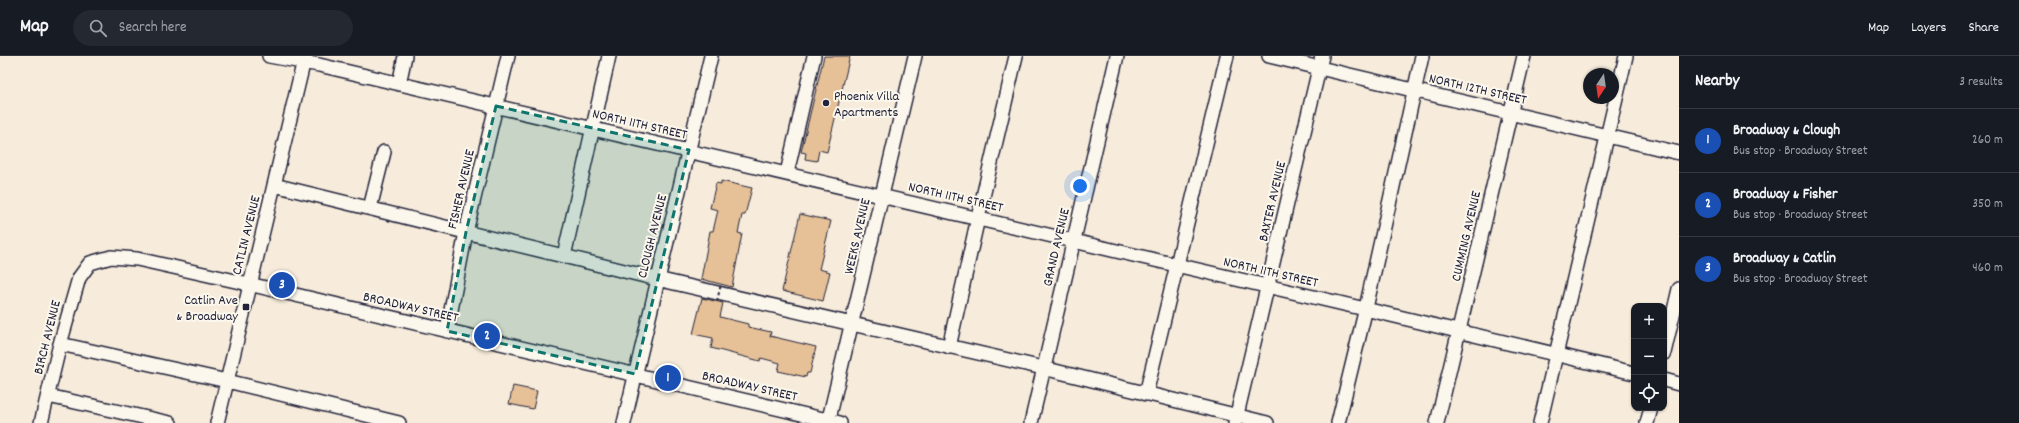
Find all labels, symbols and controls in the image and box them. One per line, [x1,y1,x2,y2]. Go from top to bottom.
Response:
search box [73,10,353,46]
text: Map [20,14,49,41]
icon: search [87,17,109,39]
text: Search here [119,17,187,39]
text: Map [1868,18,1889,38]
text: Layers [1911,18,1946,38]
text: Share [1968,18,1999,38]
north arrow [1583,68,1619,104]
street label: NORTH 12TH STREET [1427,69,1529,111]
text: Nearby [1695,70,1739,94]
text: 3 results [1959,73,2003,92]
place label: Phoenix Villa Apartments [834,87,900,123]
marker: Phoenix Villa Apartments [821,98,831,108]
street label: NORTH 11TH STREET [590,104,689,146]
text: Broadway & Clough [1733,120,1840,142]
text: 1 [1707,131,1709,150]
text: 260 m [1972,131,2003,150]
text: Bus stop · Broadway Street [1733,142,1867,161]
street label: FISHER AVENUE [443,147,481,231]
street label: BAXTER AVENUE [1254,159,1292,244]
your location [1070,176,1090,196]
street label: NORTH 11TH STREET [906,177,1005,219]
text: Broadway & Fisher [1733,184,1837,206]
street label: CUMMING AVENUE [1447,189,1487,284]
street label: CLOUGH AVENUE [633,192,673,280]
street label: CATLIN AVENUE [227,193,267,277]
text: 2 [1705,195,1711,214]
text: 350 m [1972,195,2003,214]
street label: WEEKS AVENUE [840,196,877,276]
street label: GRAND AVENUE [1038,206,1076,288]
text: Bus stop · Broadway Street [1733,206,1867,225]
text: Broadway & Catlin [1733,248,1836,270]
street label: NORTH 11TH STREET [1221,252,1320,294]
text: 3 [1705,259,1711,278]
text: 460 m [1972,259,2003,278]
pin: 3 [269,270,295,300]
text: Bus stop · Broadway Street [1733,270,1867,289]
street label: BROADWAY STREET [361,287,461,329]
place label: Catlin Ave & Broadway [176,291,238,327]
street label: BIRCH AVENUE [29,298,67,377]
marker: Catlin Ave & Broadway [241,302,251,312]
map controls [1631,303,1667,411]
button: + [1631,303,1667,339]
pin: 2 [474,321,500,351]
button: − [1631,339,1667,375]
pin: 1 [655,363,681,393]
street label: BROADWAY STREET [700,366,800,408]
button: locate [1631,375,1667,411]

